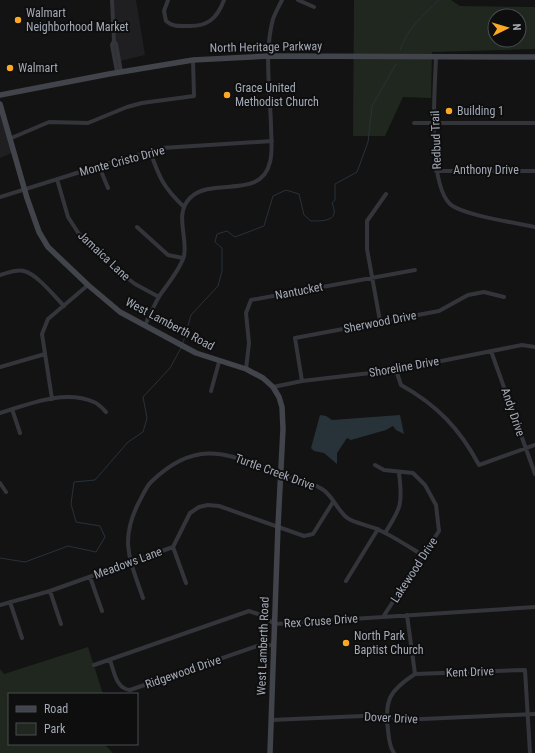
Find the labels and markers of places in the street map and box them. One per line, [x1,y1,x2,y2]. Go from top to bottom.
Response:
place label: Walmart Neighborhood Market [26,6,129,34]
marker: Walmart Neighborhood Market [13,15,23,25]
place label: Walmart [18,61,58,75]
marker: Walmart [5,63,15,73]
place label: Grace United Methodist Church [235,81,319,109]
marker: Grace United Methodist Church [222,90,232,100]
place label: Building 1 [457,104,504,118]
marker: Building 1 [444,106,454,116]
place label: North Park Baptist Church [354,629,424,657]
marker: North Park Baptist Church [341,638,351,648]

